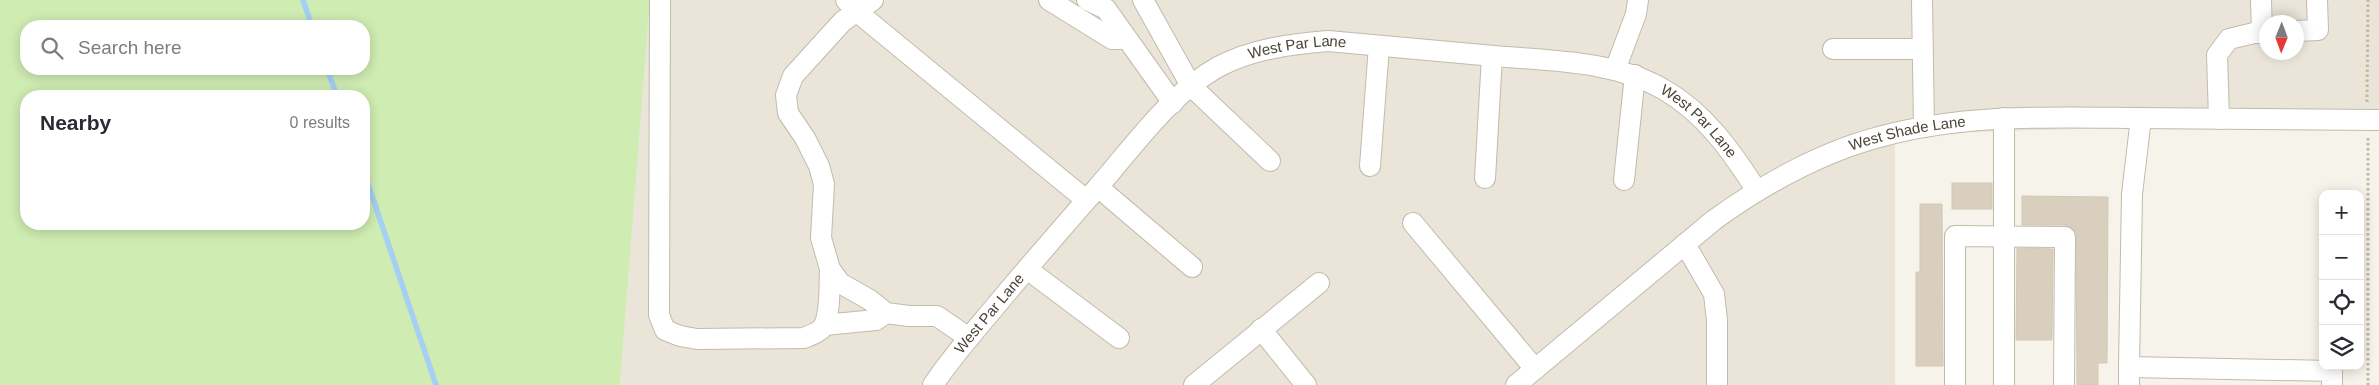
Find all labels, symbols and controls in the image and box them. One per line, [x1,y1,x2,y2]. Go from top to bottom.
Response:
north arrow [2259,15,2304,60]
search box [20,20,370,75]
street label: West Par Lane [1246,32,1347,62]
icon: search [38,34,66,62]
text: Search here [78,37,182,58]
street label: West Par Lane [1658,81,1741,161]
text: Nearby [40,111,111,134]
street label: West Shade Lane [1847,112,1966,154]
text: 0 results [290,114,350,131]
map controls [2319,190,2364,370]
button: + [2319,190,2364,235]
button: − [2319,235,2364,280]
street label: West Par Lane [951,270,1027,357]
button: locate [2319,280,2364,325]
button: layers [2319,325,2364,370]

